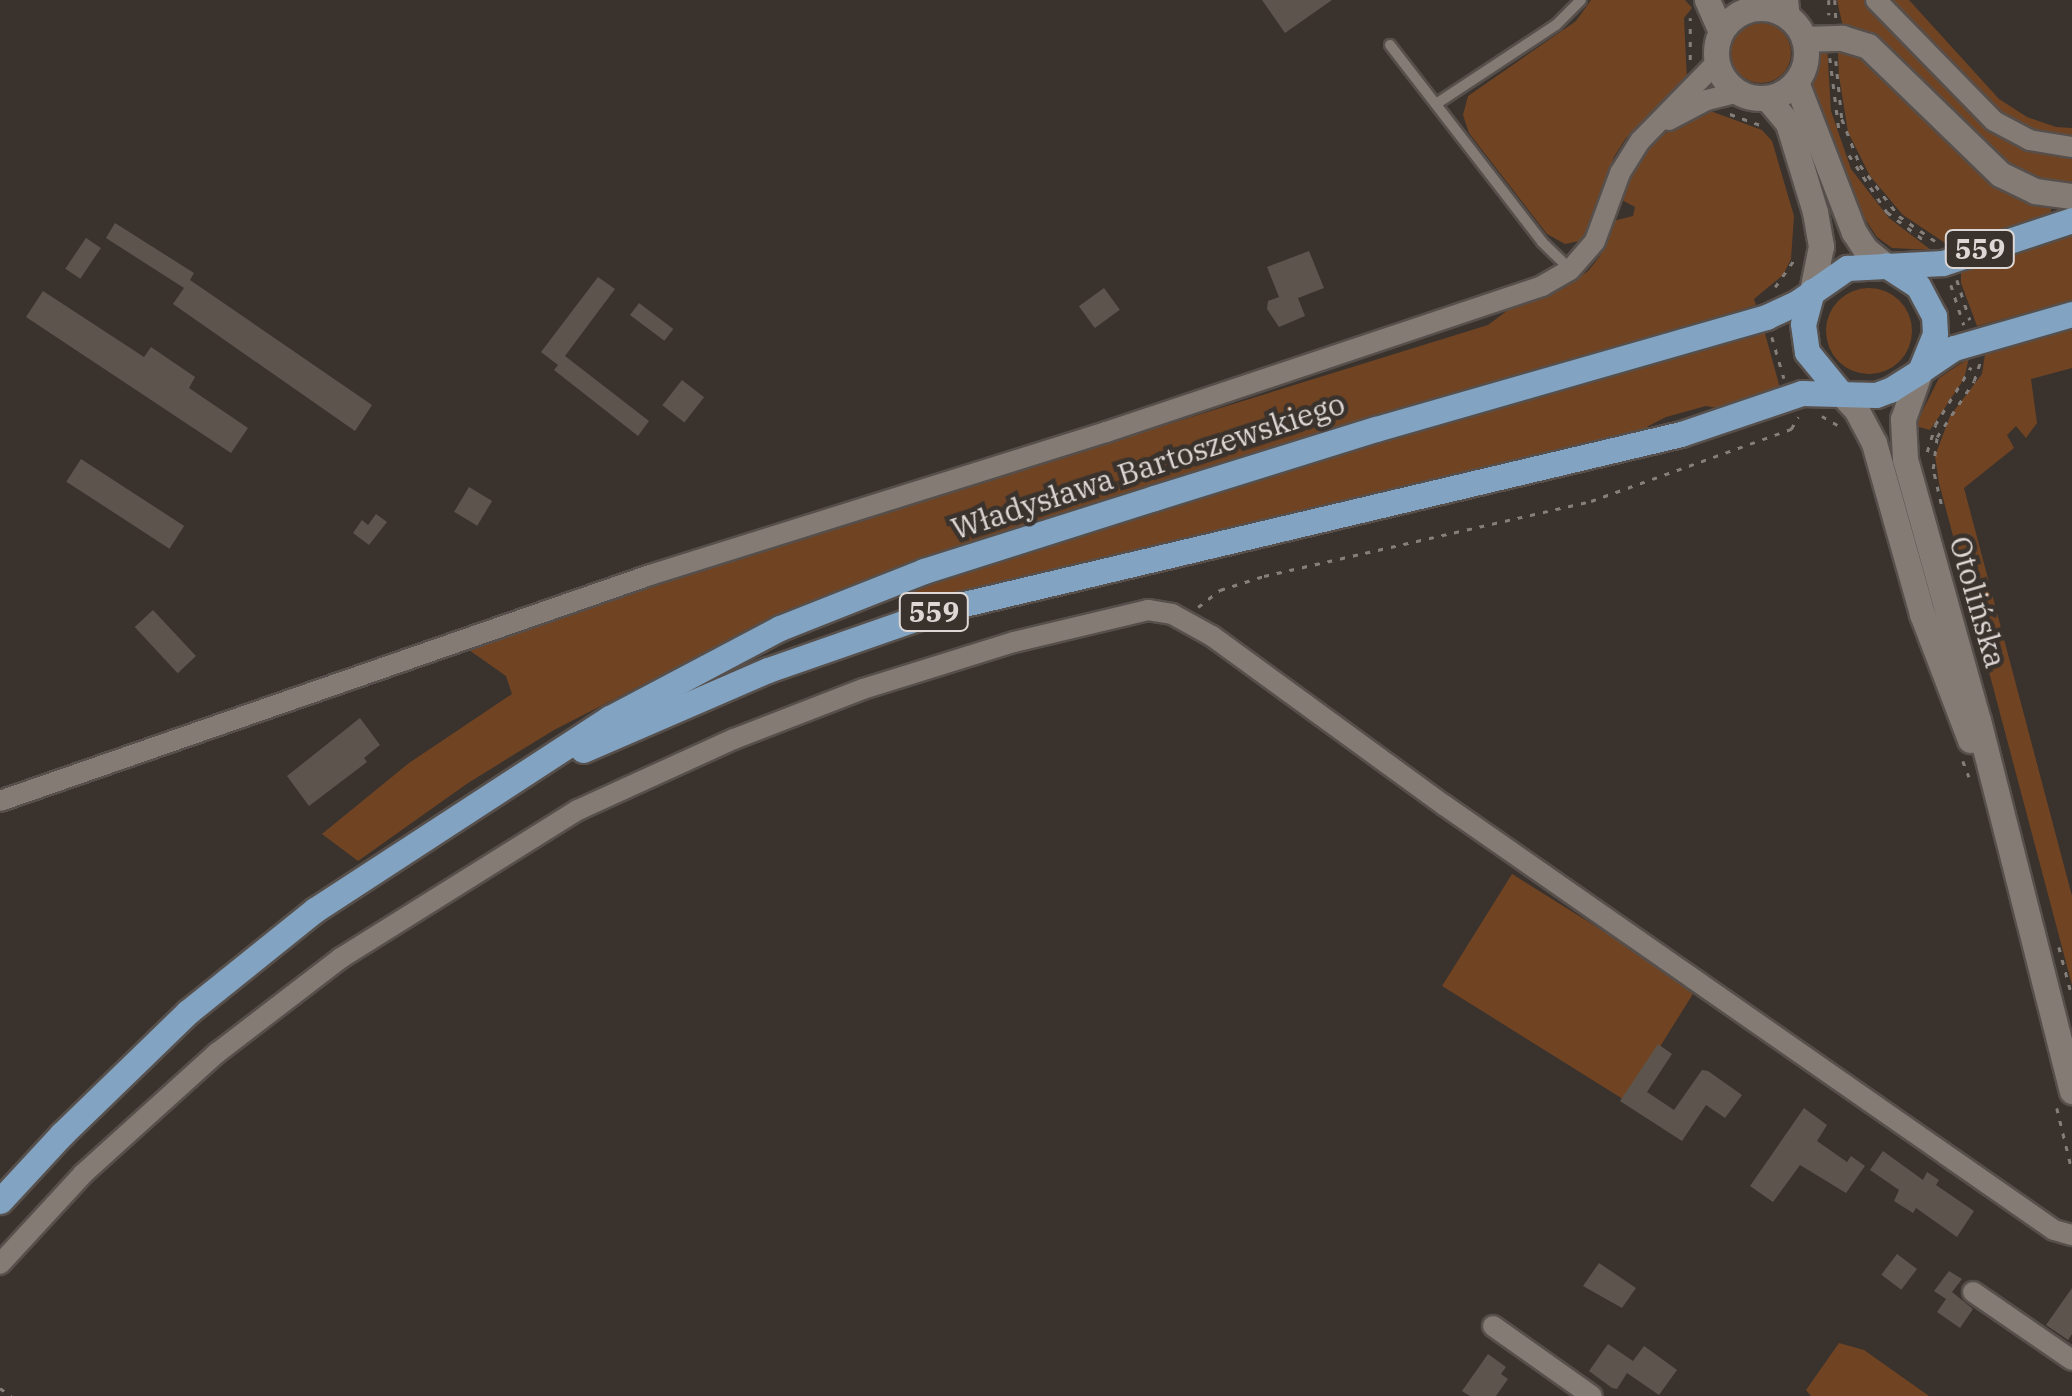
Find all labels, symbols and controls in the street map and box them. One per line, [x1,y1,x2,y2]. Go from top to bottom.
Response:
road number: 559 [1942,226,2018,272]
street label: Władysława Bartoszewskiego [947,385,1349,547]
street label: Otolińska [1942,532,2014,672]
road number: 559 [896,589,972,635]

